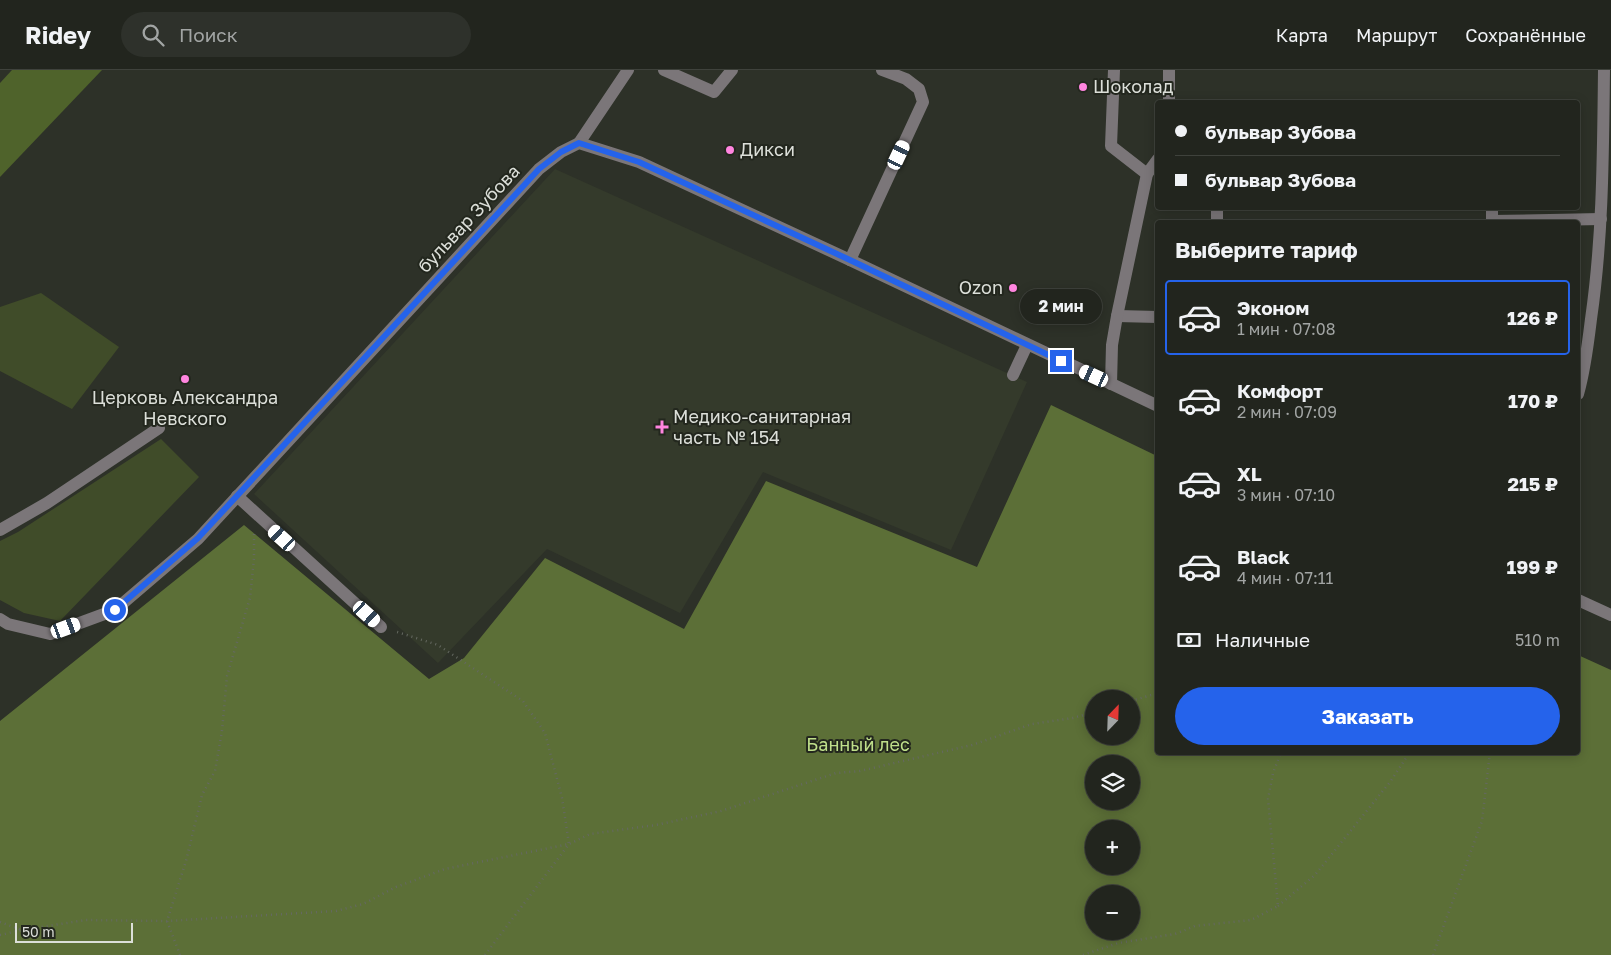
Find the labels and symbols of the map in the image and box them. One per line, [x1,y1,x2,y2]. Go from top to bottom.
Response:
place label: Шоколад [1093,75,1174,97]
marker: Шоколад [1077,81,1089,93]
place label: Дикси [740,138,795,160]
car [885,138,912,172]
marker: Дикси [724,144,736,156]
street label: бульвар Зубова [413,160,524,277]
place label: Ozon [959,276,1003,298]
marker: Ozon [1007,282,1019,294]
callout: 2 мин [1020,288,1102,324]
route end [1050,350,1072,372]
car [1077,363,1110,389]
marker: Церковь Александра Невского [179,373,191,385]
place label: Церковь Александра Невского [92,386,278,429]
place label: Медико-санитарная часть № 154 [673,405,851,448]
marker: Медико-санитарная часть № 154 [655,420,669,434]
car [265,522,298,554]
car [350,598,383,630]
route start [104,599,126,621]
car [49,616,82,640]
north arrow [1085,690,1140,745]
park label: Банный лес [806,733,910,755]
scale bar [15,920,132,943]

